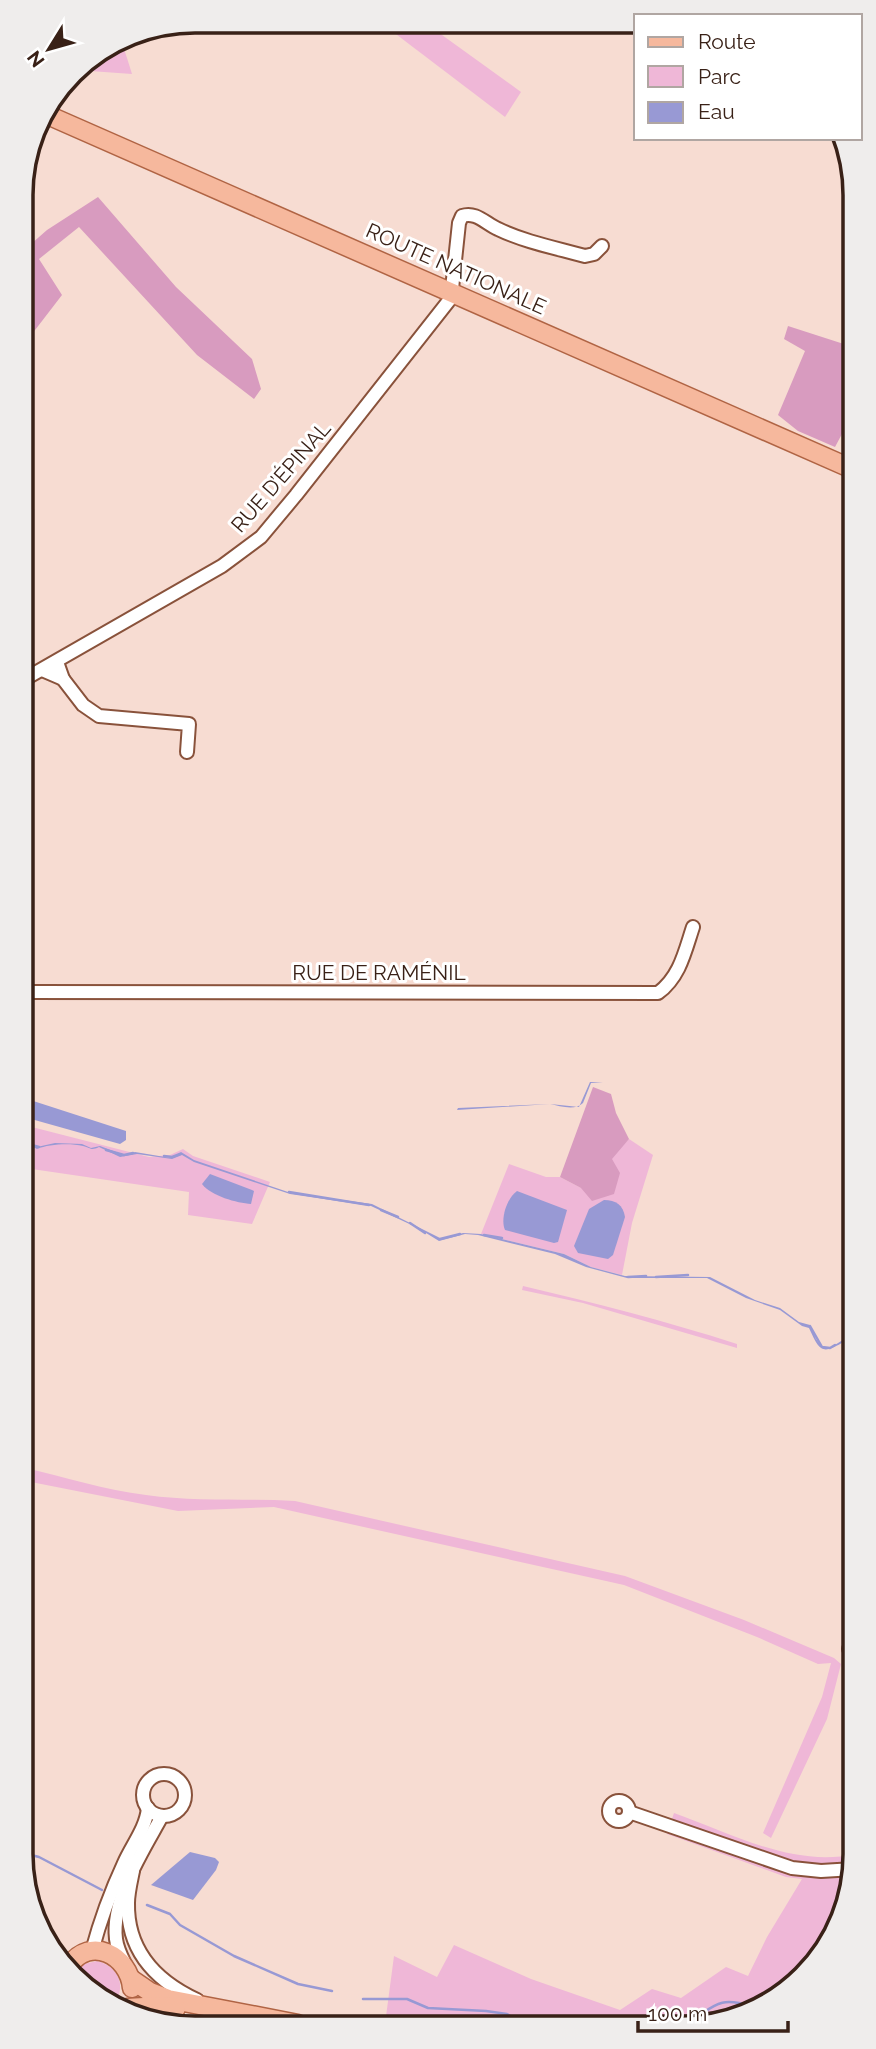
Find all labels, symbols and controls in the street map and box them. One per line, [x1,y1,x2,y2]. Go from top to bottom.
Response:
north arrow [14,14,84,84]
legend [634,14,862,140]
text: Route [698,29,756,54]
text: N [22,47,49,72]
text: Parc [698,64,741,89]
text: Eau [698,99,735,124]
street label: ROUTE NATIONALE [362,218,550,320]
street label: RUE D’ÉPINAL [226,416,336,537]
street label: RUE DE RAMÉNIL [292,960,466,985]
scale bar [638,1990,788,2034]
text: 100 m [648,2001,707,2026]

